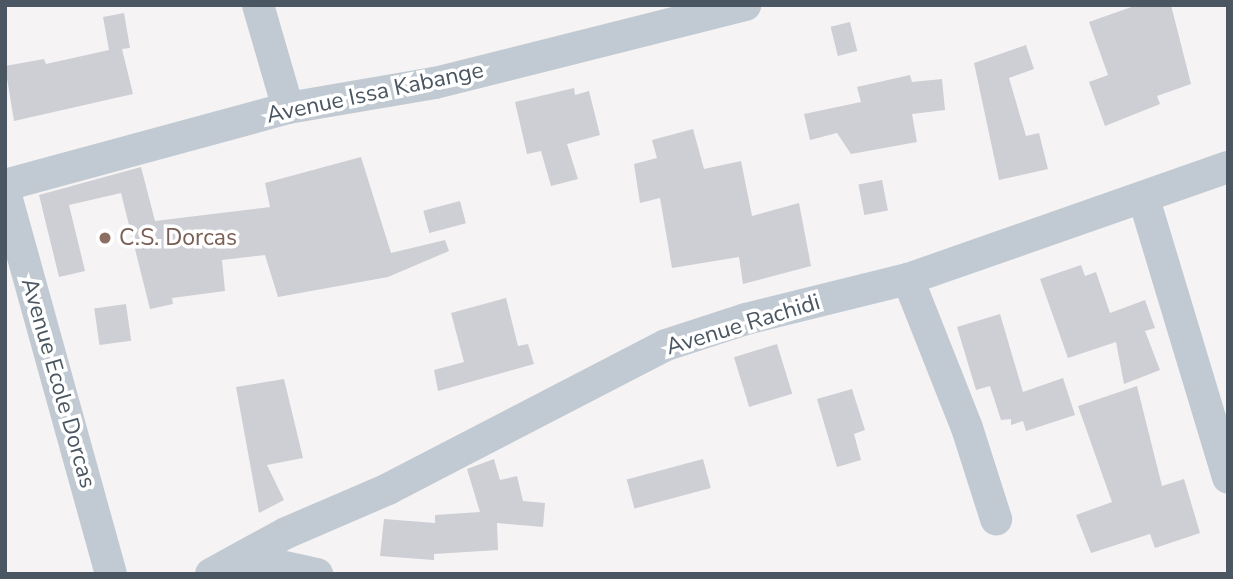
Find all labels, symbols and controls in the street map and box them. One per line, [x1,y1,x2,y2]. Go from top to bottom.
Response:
street label: Avenue Issa Kabange [264,57,486,129]
place label: C.S. Dorcas [119,224,237,252]
marker: C.S. Dorcas [97,230,113,246]
street label: Avenue Ecole Dorcas [15,275,101,491]
street label: Avenue Rachidi [663,288,823,362]

